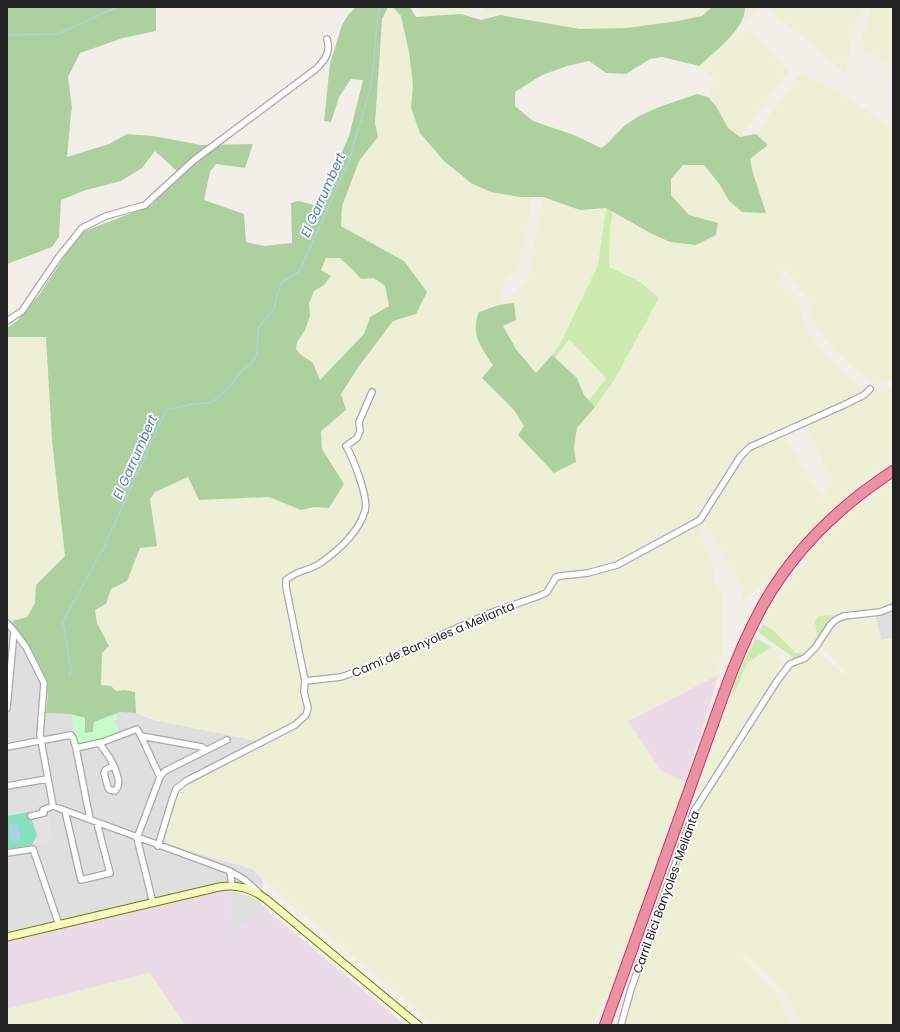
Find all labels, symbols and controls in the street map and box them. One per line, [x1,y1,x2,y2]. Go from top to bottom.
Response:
water label: El Garrumbert [296,150,350,240]
water label: El Garrumbert [108,412,162,502]
street label: Camí de Banyoles a Melianta [349,597,517,681]
street label: Carril Bici Banyoles-Melianta [629,808,703,976]

